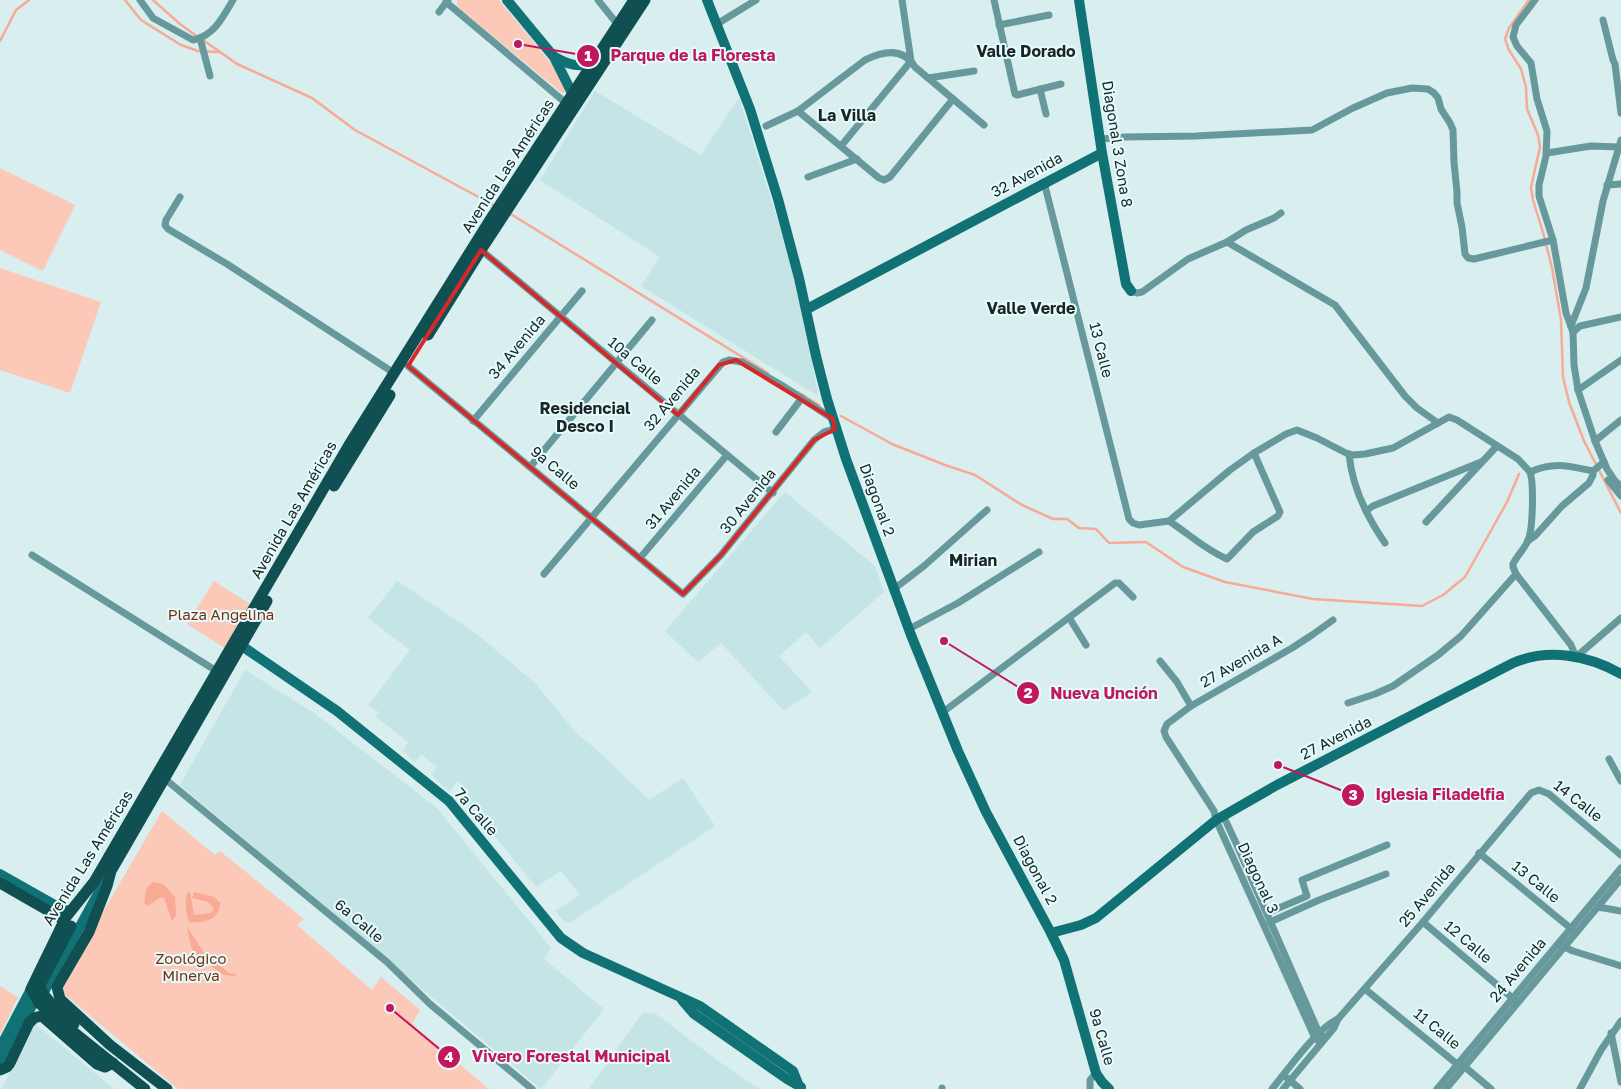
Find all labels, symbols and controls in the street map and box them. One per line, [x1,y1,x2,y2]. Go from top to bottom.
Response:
callout: Parque de la Floresta [575,40,785,71]
district label: Valle Dorado [976,41,1076,61]
text: Parque de la Floresta [611,45,775,65]
text: 1 [584,46,592,64]
street label: Diagonal 3 Zona 8 [1099,79,1137,209]
street label: Avenida Las Américas [457,95,557,236]
district label: La Villa [818,105,876,125]
street label: 32 Avenida [988,148,1065,200]
district label: Valle Verde [987,298,1075,318]
street label: 34 Avenida [484,310,548,382]
street label: 13 Calle [1086,320,1118,380]
street label: 10a Calle [605,332,667,388]
street label: 32 Avenida [639,363,703,434]
district label: Residencial Desco I [540,398,631,436]
street label: Avenida Las Américas [246,437,340,582]
street label: 9a Calle [528,442,584,493]
street label: Diagonal 2 [856,461,899,539]
street label: 31 Avenida [641,462,704,533]
street label: 30 Avenida [715,464,779,537]
district label: Mirian [949,550,997,570]
park label: Plaza Angelina [168,605,274,623]
street label: 27 Avenida A [1197,630,1284,691]
callout: Nueva Unción [1016,677,1168,708]
text: 2 [1023,683,1033,701]
text: Nueva Unción [1050,683,1158,703]
street label: 27 Avenida [1297,712,1374,763]
street label: 14 Calle [1551,776,1607,825]
callout: Iglesia Filadelfia [1341,779,1515,810]
street label: 7a Calle [451,784,502,839]
text: Iglesia Filadelfia [1375,784,1505,804]
text: 3 [1348,785,1358,803]
street label: Avenida Las Américas [38,787,136,928]
street label: Diagonal 2 [1010,832,1062,907]
street label: Diagonal 3 [1235,839,1283,916]
street label: 13 Calle [1509,856,1565,906]
street label: 25 Avenida [1394,859,1458,930]
street label: 6a Calle [332,895,388,946]
street label: 12 Calle [1441,916,1496,966]
street label: 24 Avenida [1485,934,1549,1005]
park label: Zoológico Minerva [156,949,226,984]
street label: 11 Calle [1411,1004,1465,1053]
street label: 9a Calle [1086,1006,1120,1067]
callout: Vivero Forestal Municipal [437,1041,680,1072]
text: Vivero Forestal Municipal [472,1046,671,1066]
text: 4 [444,1047,454,1065]

